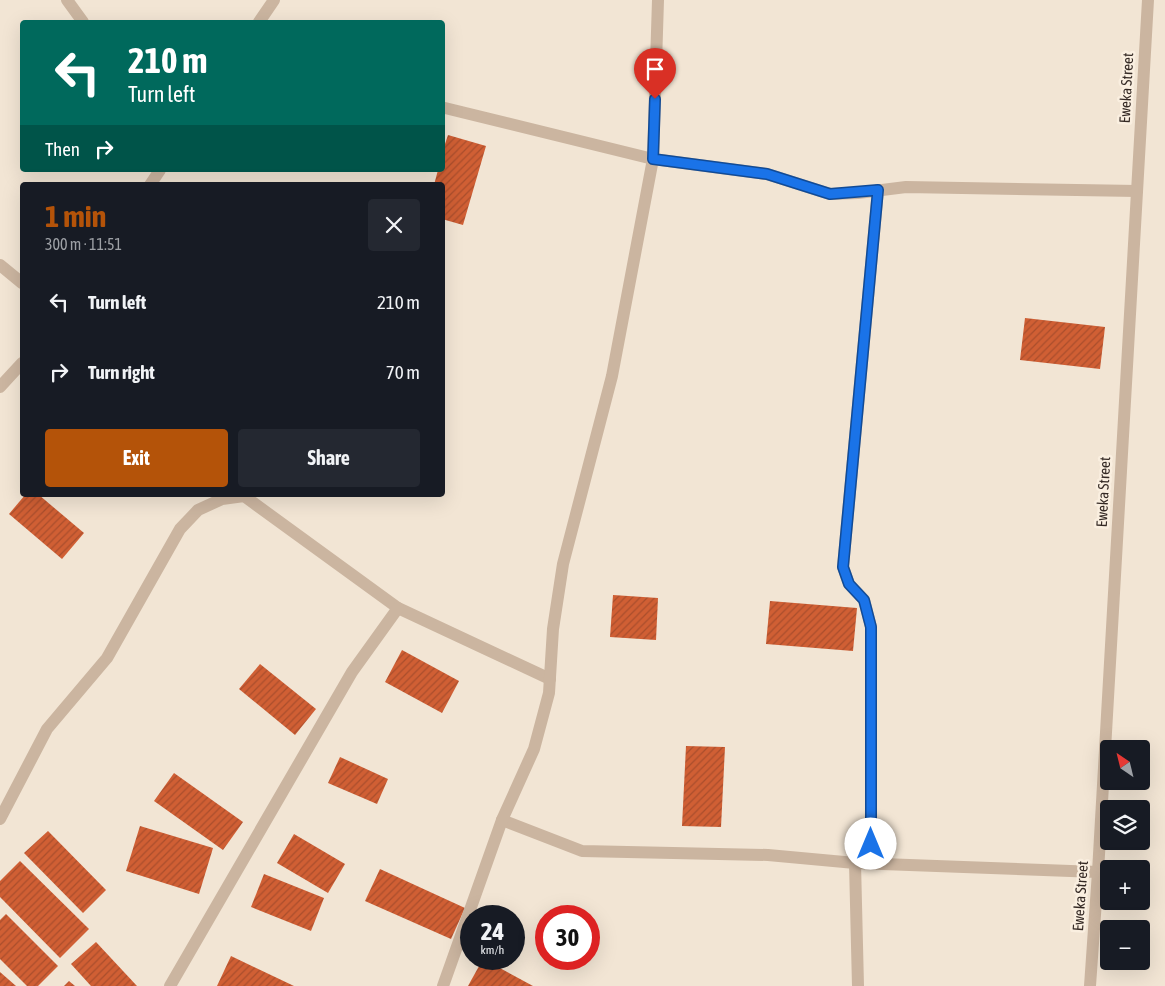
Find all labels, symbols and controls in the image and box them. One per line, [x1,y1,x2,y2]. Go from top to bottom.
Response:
icon: left [45,40,110,105]
text: 210 m [128,40,207,80]
pin [634,48,676,99]
street label: Eweka Street [1116,52,1136,124]
icon: arrive [641,55,669,83]
text: Turn left [128,81,195,107]
icon: right [90,135,118,163]
text: Then [45,138,80,160]
text: 1 min [45,199,106,233]
button: close [368,199,420,251]
text: 300 m · 11:51 [45,235,122,253]
icon: left [45,288,73,316]
text: Turn left [88,291,146,313]
text: 210 m [377,291,420,313]
icon: right [45,358,73,386]
text: Turn right [88,361,155,383]
text: 70 m [386,361,420,383]
button: Exit [45,429,228,487]
button: Share [238,429,420,487]
street label: Eweka Street [1093,456,1113,528]
north arrow [1100,740,1150,790]
map controls [1100,740,1150,970]
button: layers [1100,800,1150,850]
position arrow [844,817,896,869]
street label: Eweka Street [1069,860,1091,932]
button: + [1100,860,1150,910]
speed limit sign: 30 [535,905,600,970]
text: 24 [481,917,504,945]
button: − [1100,920,1150,970]
text: km/h [481,943,504,957]

